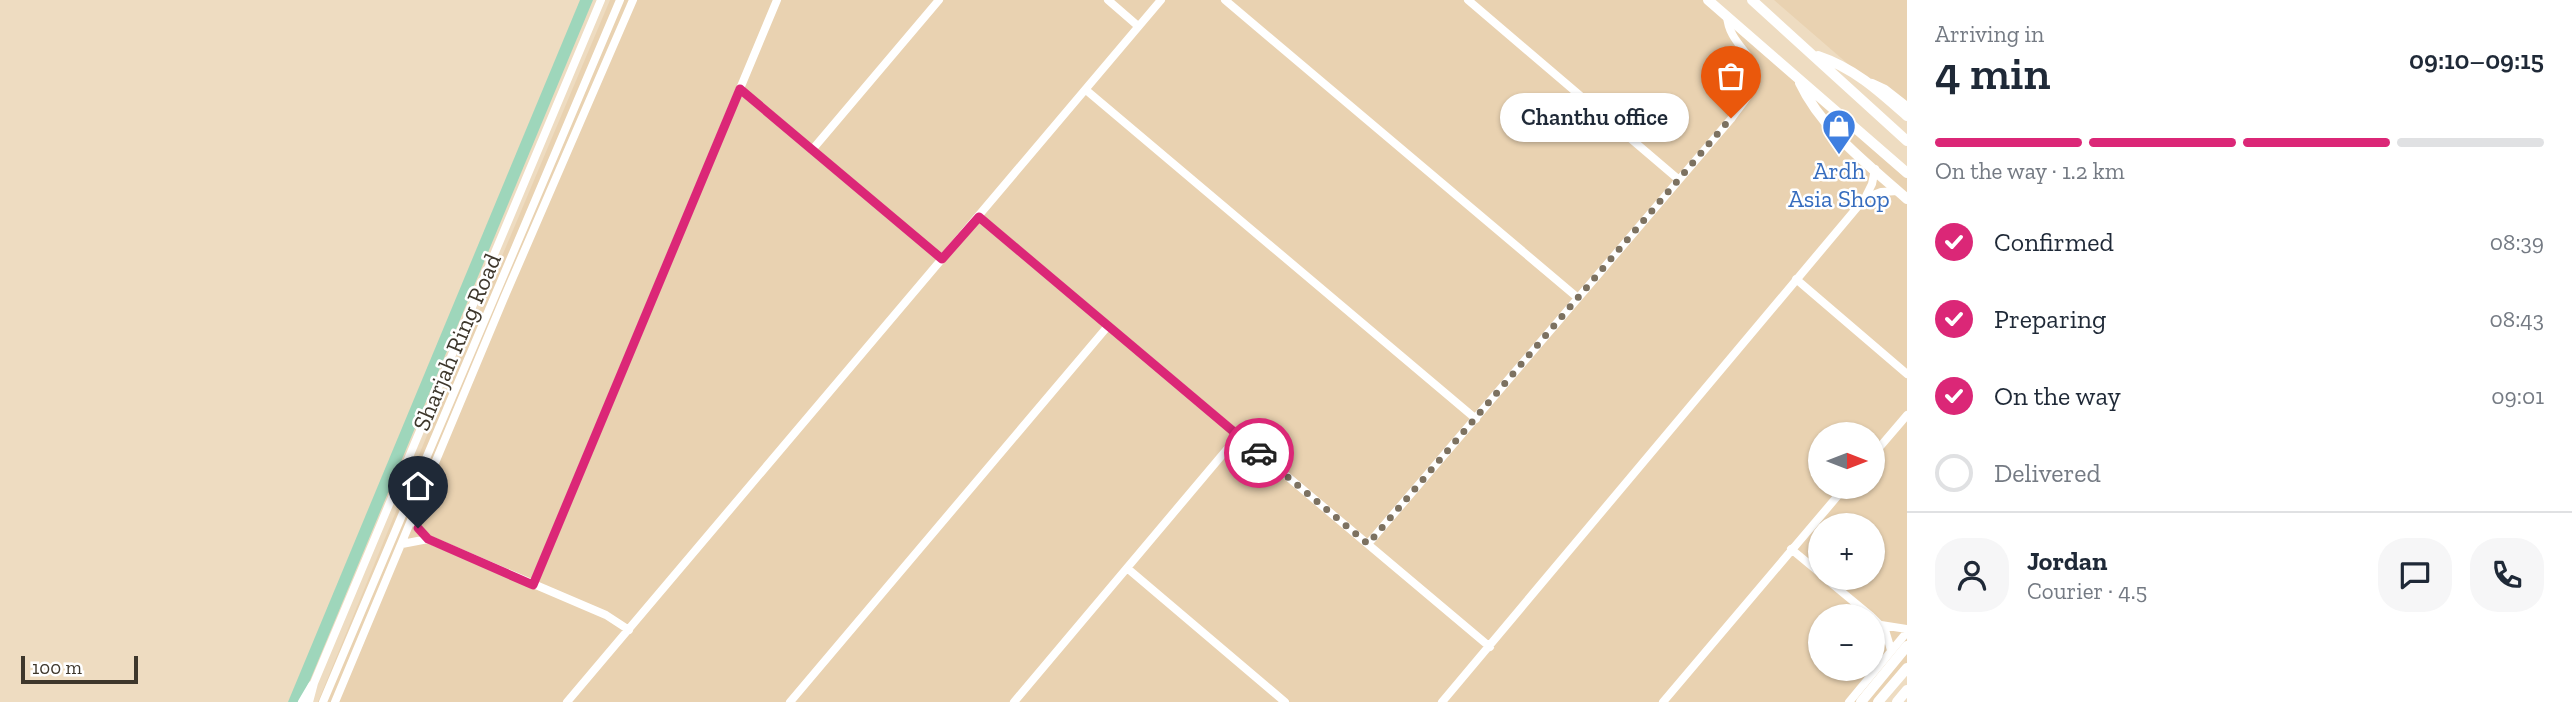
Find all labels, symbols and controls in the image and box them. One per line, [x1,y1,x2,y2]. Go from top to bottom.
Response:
text: Arriving in [1935,20,2044,48]
text: 09:10–09:15 [2409,44,2544,76]
pin [1701,46,1761,118]
text: 4 min [1935,46,2050,101]
icon: bag [1712,57,1750,95]
callout: Chanthu office [1500,94,1689,142]
text: Chanthu office [1521,103,1668,131]
shop icon: Ardh Asia Shop [1820,107,1858,156]
place label: Ardh Asia Shop [1788,156,1890,213]
text: On the way · 1.2 km [1935,157,2125,185]
icon: check [1935,223,1973,261]
text: Confirmed [1994,226,2114,258]
text: 08:39 [2490,228,2544,256]
street label: Sharjah Ring Road [406,249,507,435]
icon: check [1935,300,1973,338]
text: Preparing [1994,303,2106,335]
text: 08:43 [2490,305,2544,333]
icon: check [1935,377,1973,415]
text: On the way [1994,380,2121,412]
text: 09:01 [2491,382,2544,410]
courier [1224,418,1294,488]
north arrow [1808,422,1885,499]
map controls [1808,422,1885,681]
icon: car [1240,434,1278,472]
pin [388,456,448,528]
text: Delivered [1994,457,2101,489]
icon: home [399,467,437,505]
button: + [1808,513,1885,590]
button: person [1935,538,2009,612]
button: chat [2378,538,2452,612]
button: phone [2470,538,2544,612]
text: Jordan [2027,545,2107,577]
text: Courier · 4.5 [2027,577,2147,605]
button: − [1808,604,1885,681]
scale bar [21,653,138,685]
text: 100 m [32,656,82,679]

